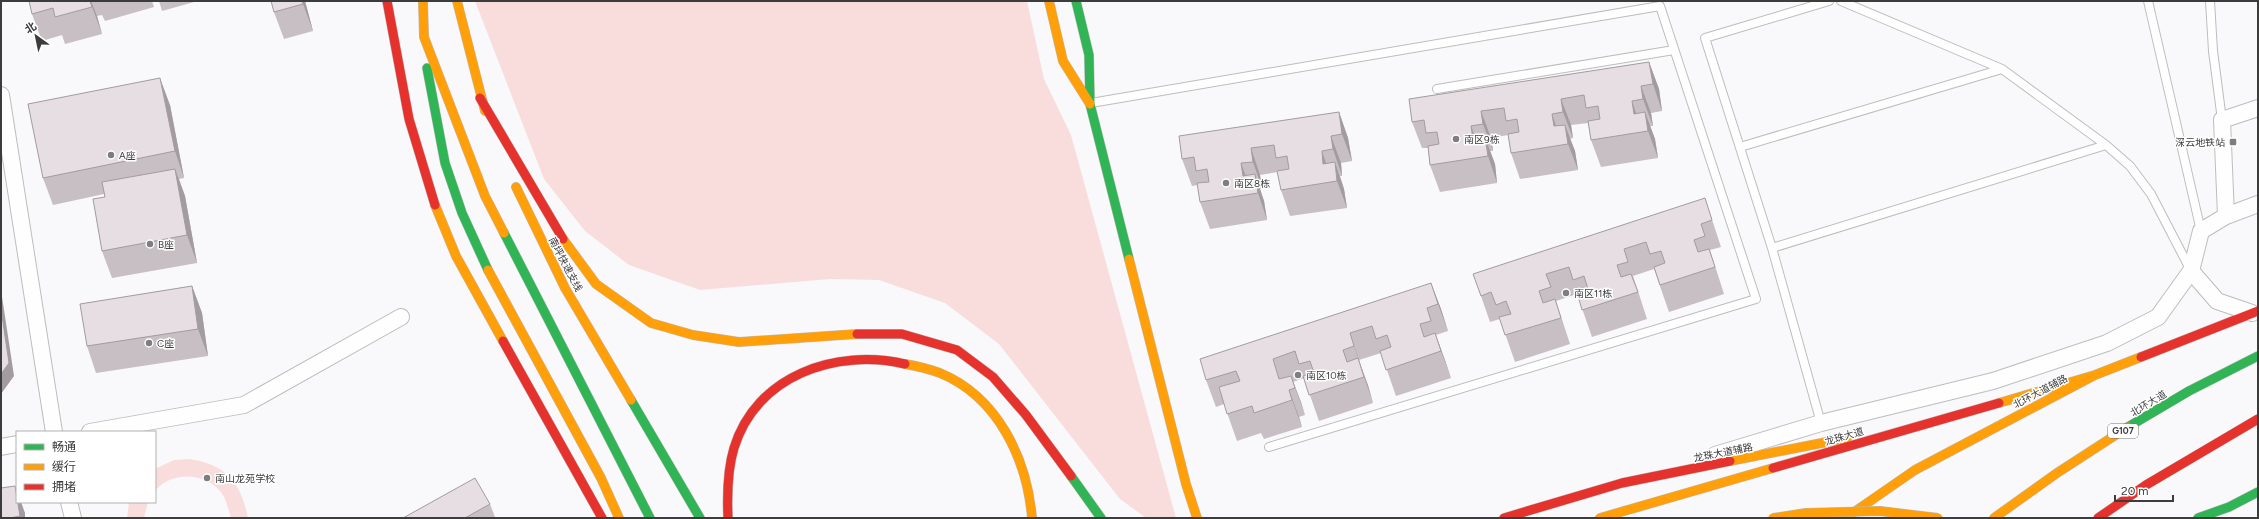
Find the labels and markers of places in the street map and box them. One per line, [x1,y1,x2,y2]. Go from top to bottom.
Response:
place label: 南区9栋 [1464,133,1500,146]
marker: 南区9栋 [1451,134,1461,144]
place label: 深云地铁站 [2175,136,2225,149]
marker: 深云地铁站 [2228,137,2238,147]
place label: A座 [119,149,136,162]
marker: A座 [106,150,116,160]
place label: 南区8栋 [1234,177,1270,190]
marker: 南区8栋 [1221,178,1231,188]
place label: B座 [158,238,174,251]
marker: B座 [145,239,155,249]
place label: 南区11栋 [1574,287,1612,300]
marker: 南区11栋 [1561,288,1571,298]
place label: C座 [157,337,174,350]
marker: C座 [144,338,154,348]
place label: 南区10栋 [1306,369,1347,382]
marker: 南区10栋 [1293,370,1303,380]
place label: 南山龙苑学校 [215,472,275,485]
marker: 南山龙苑学校 [202,473,212,483]

